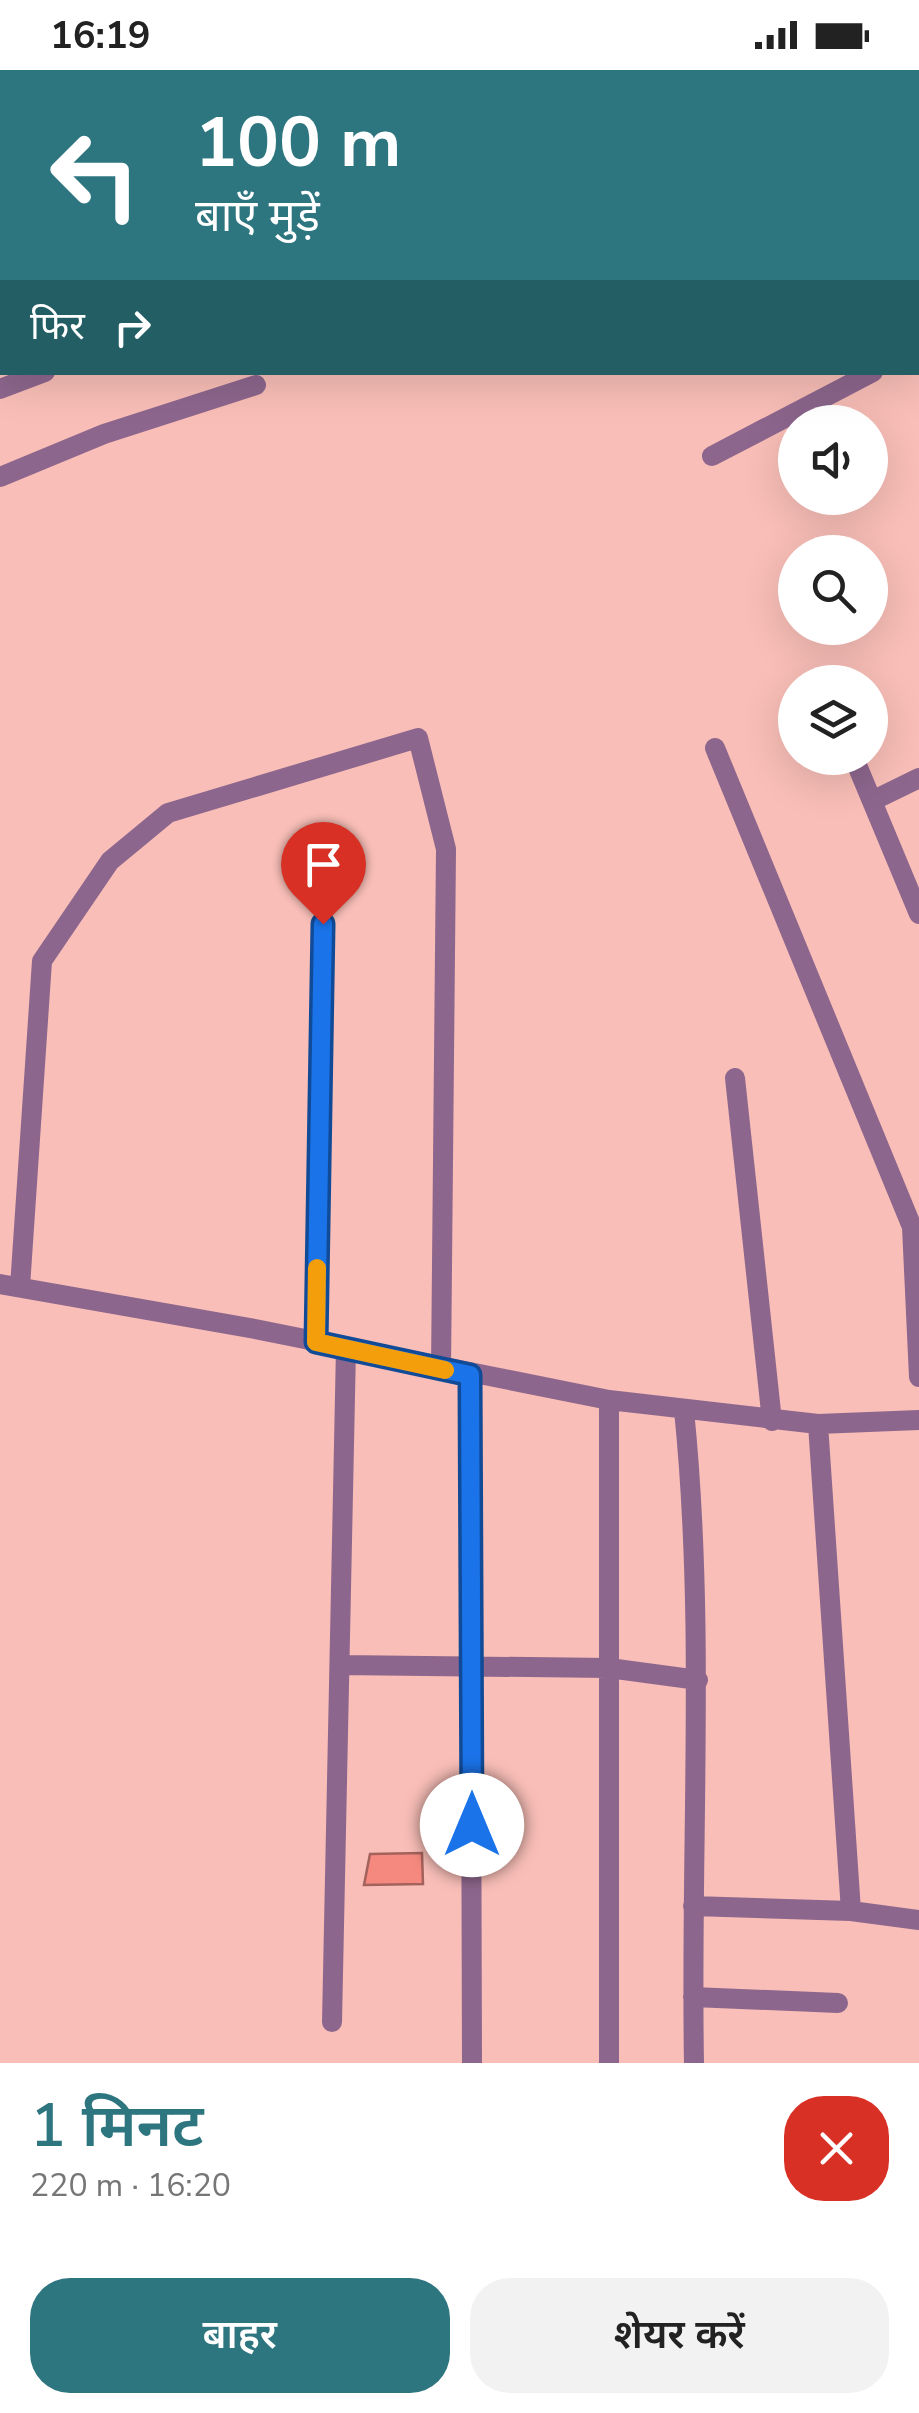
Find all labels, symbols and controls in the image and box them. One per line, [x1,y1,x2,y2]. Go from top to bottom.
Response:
text: 16:19 [50,10,151,61]
text: 100 m [195,95,401,191]
icon: left [30,110,160,240]
text: बाएँ मुड़ें [195,186,320,247]
icon: right [105,300,160,355]
text: फिर [30,301,85,352]
map controls [778,405,888,775]
button: sound [778,405,888,515]
button: search [778,535,888,645]
button: layers [778,665,888,775]
pin [281,822,366,925]
icon: arrive [296,837,351,892]
position arrow [420,1773,524,1877]
text: 1 मिनट [30,2085,204,2167]
button: close [784,2096,889,2201]
text: 220 m · 16:20 [30,2164,231,2207]
button: बाहर [30,2278,450,2393]
button: शेयर करें [470,2278,889,2393]

